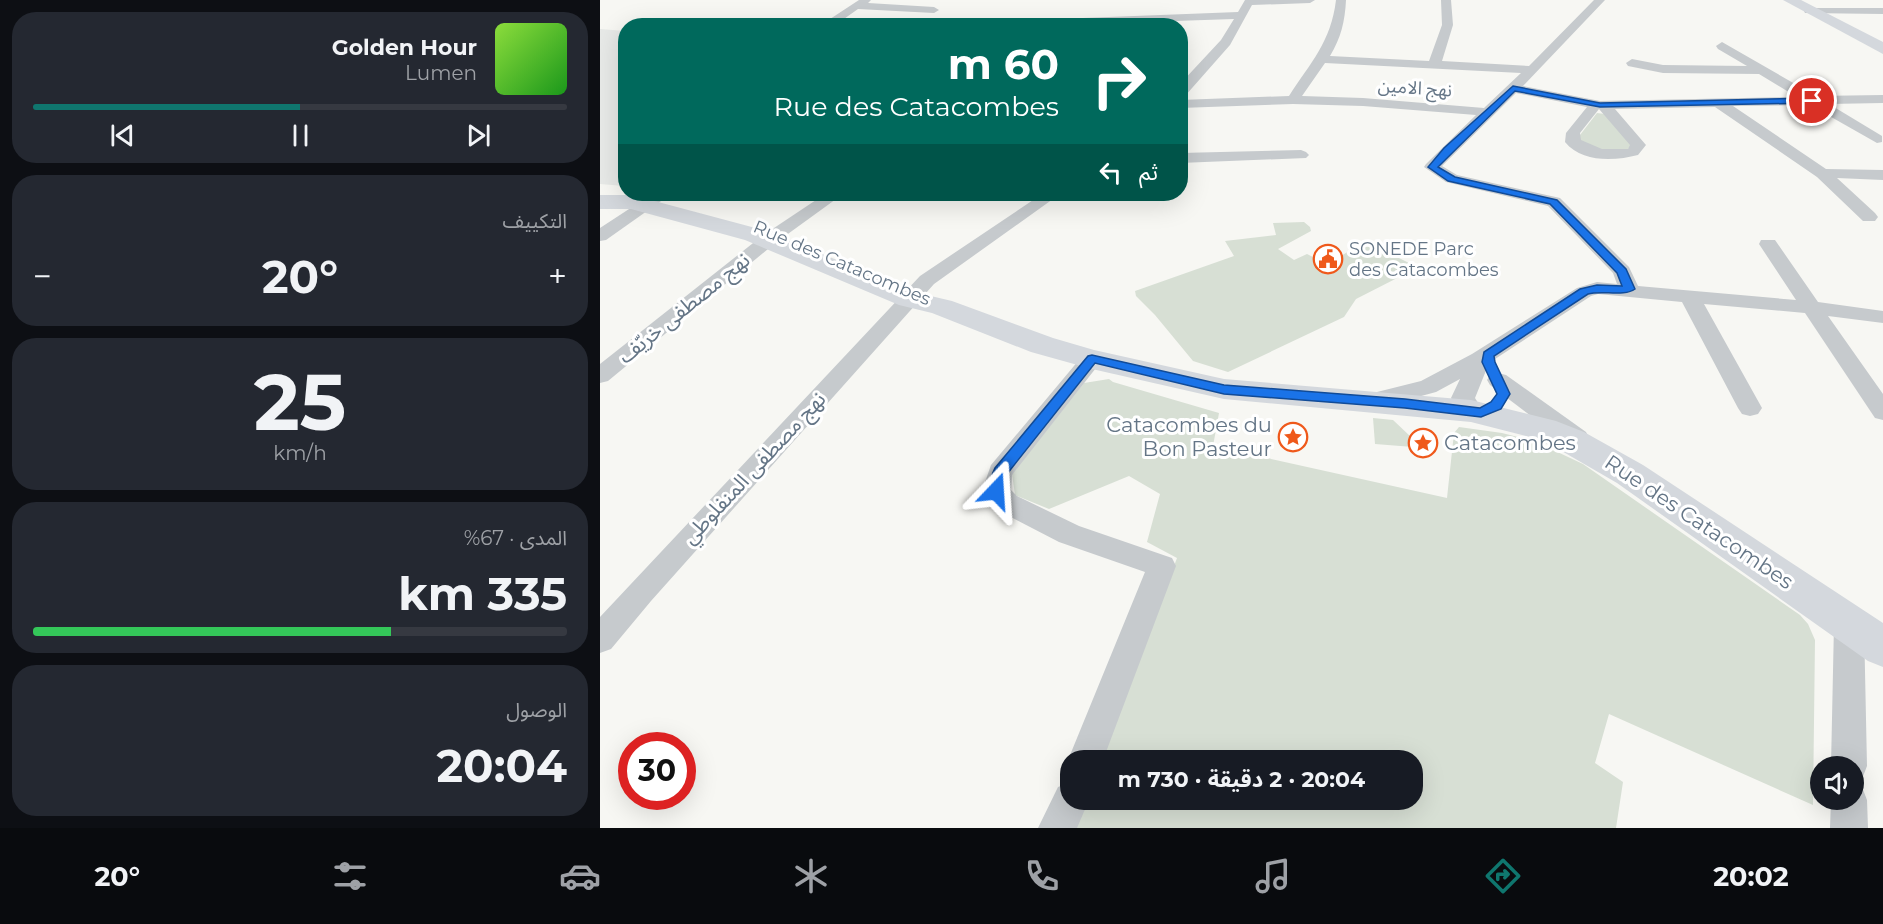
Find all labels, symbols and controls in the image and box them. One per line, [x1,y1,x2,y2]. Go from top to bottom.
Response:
text: Golden Hour [332,34,477,61]
text: 60 m [948,38,1059,90]
icon: right [1080,42,1158,120]
text: Lumen [405,61,477,85]
street label: نهج الامين [1377,74,1453,104]
pin [1786,75,1837,126]
icon: arrive [1795,84,1828,117]
text: Rue des Catacombes [774,90,1059,123]
icon: previous [106,119,139,152]
icon: pause [284,119,317,152]
icon: next [462,119,495,152]
icon: left [1094,156,1127,189]
text: ثم [1139,159,1158,186]
text: التكييف [503,209,567,233]
street label: Rue des Catacombes [750,216,934,310]
place label: SONEDE Parc des Catacombes [1349,238,1499,281]
public building icon: SONEDE Parc des Catacombes [1312,243,1344,275]
street label: نهج مصطفى خريّف [613,247,756,371]
text: 20° [262,249,338,304]
text: − [33,256,52,296]
text: + [548,256,567,296]
text: 25 [254,354,346,450]
street label: نهج مصطفى المنفلوطي [677,386,833,551]
place label: Catacombes du Bon Pasteur [1106,412,1272,461]
place icon: Catacombes du Bon Pasteur [1277,421,1309,453]
place icon: Catacombes [1407,427,1439,459]
place label: Catacombes [1444,430,1576,455]
text: km/h [273,441,327,465]
street label: Rue des Catacombes [1600,449,1798,594]
position arrow [964,459,1028,523]
text: المدى · 67% [464,526,567,550]
text: 335 km [398,566,567,621]
text: الوصول [506,698,567,722]
speed limit sign: 30 [618,732,696,810]
text: 20:04 [437,738,567,793]
map controls [1810,756,1864,810]
button: sound [1810,756,1864,810]
text: 20:04 · 2 دقيقة · 730 m [1118,766,1365,793]
icon: filters [329,855,371,897]
icon: car [559,855,601,897]
icon: climate [790,855,832,897]
icon: phone [1021,855,1063,897]
icon: music [1252,855,1294,897]
icon: directions [1482,855,1524,897]
text: 20° [94,860,140,893]
text: 20:02 [1713,860,1789,893]

